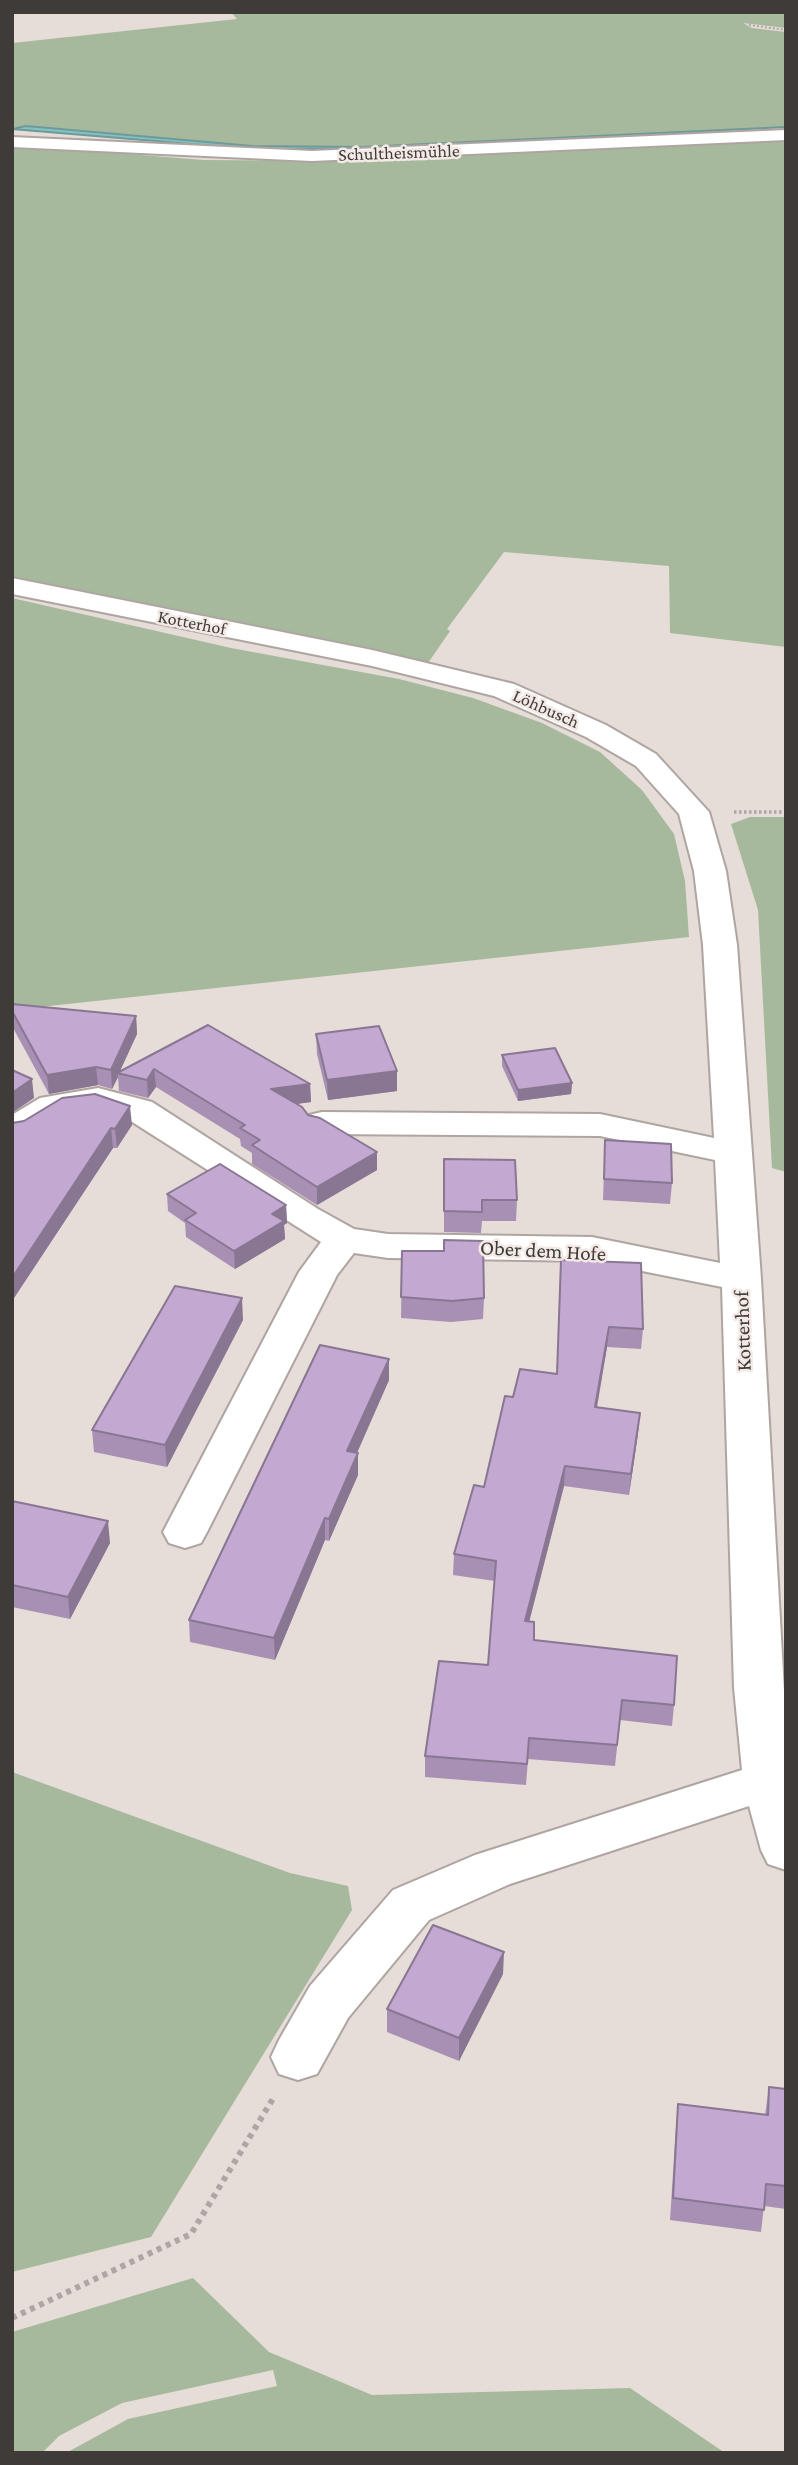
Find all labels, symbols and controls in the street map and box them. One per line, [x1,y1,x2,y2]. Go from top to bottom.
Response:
street label: Schultheismühle [338,140,460,166]
street label: Kotterhof [156,606,228,640]
street label: Löhbusch [509,685,583,733]
street label: Ober dem Hofe [479,1235,607,1267]
street label: Kotterhof [729,1290,757,1372]

